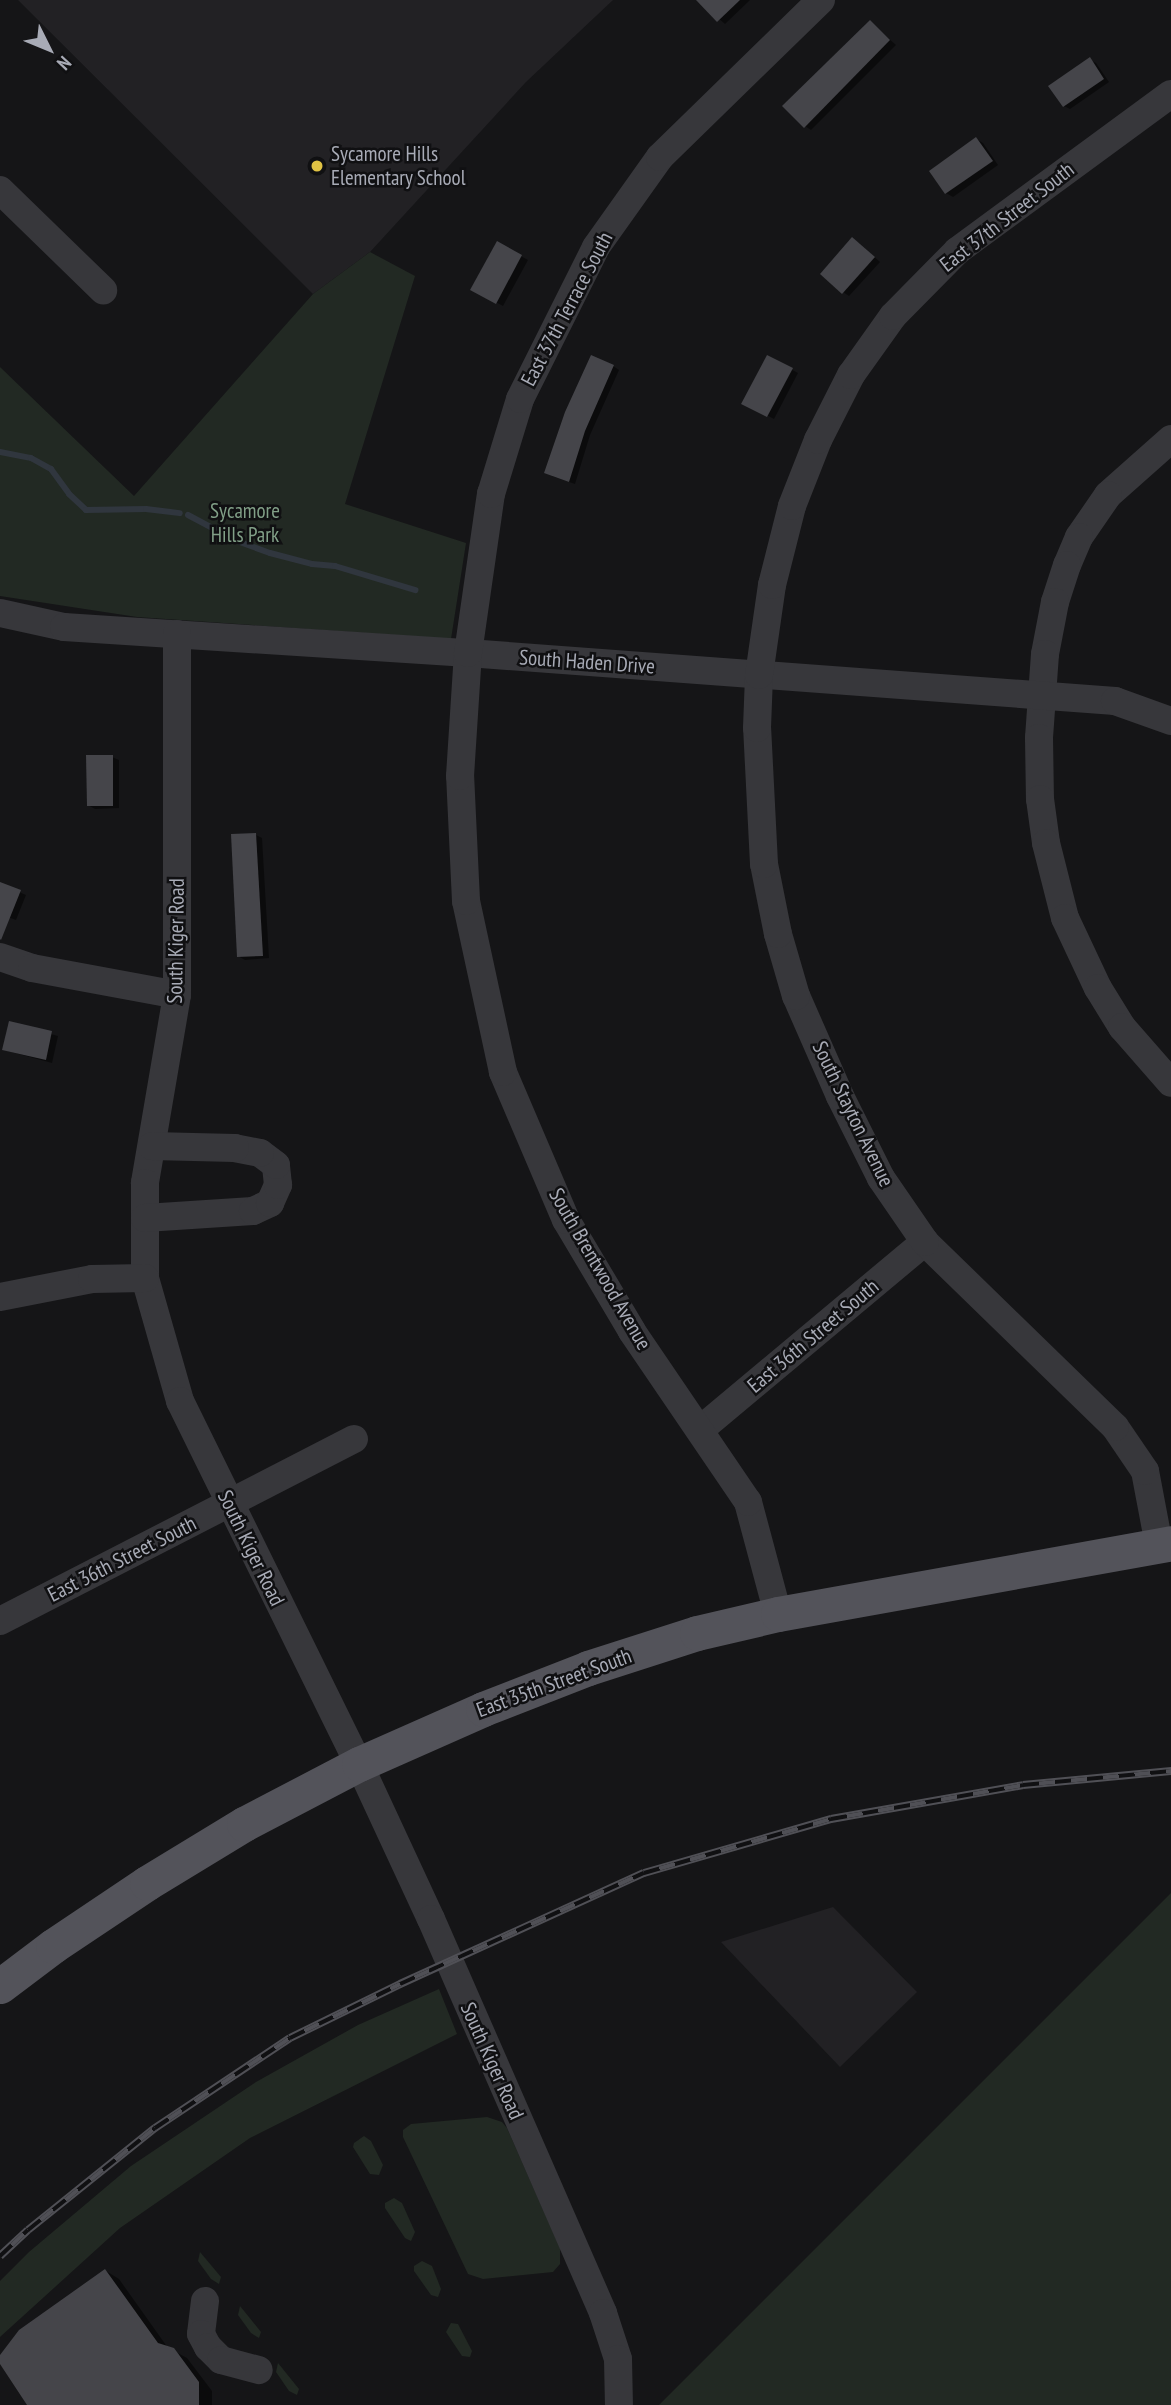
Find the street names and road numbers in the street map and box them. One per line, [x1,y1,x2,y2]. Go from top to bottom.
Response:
street label: East 37th Street South [935,157,1079,277]
street label: East 37th Terrace South [516,228,618,390]
street label: South Haden Drive [518,645,656,679]
street label: South Kiger Road [162,878,190,1004]
street label: South Stayton Avenue [807,1037,899,1191]
street label: South Brentwood Avenue [543,1183,657,1355]
street label: East 36th Street South [742,1274,884,1398]
street label: South Kiger Road [212,1486,290,1610]
street label: East 36th Street South [44,1511,200,1607]
street label: East 35th Street South [473,1643,635,1723]
street label: South Kiger Road [455,1999,529,2123]

